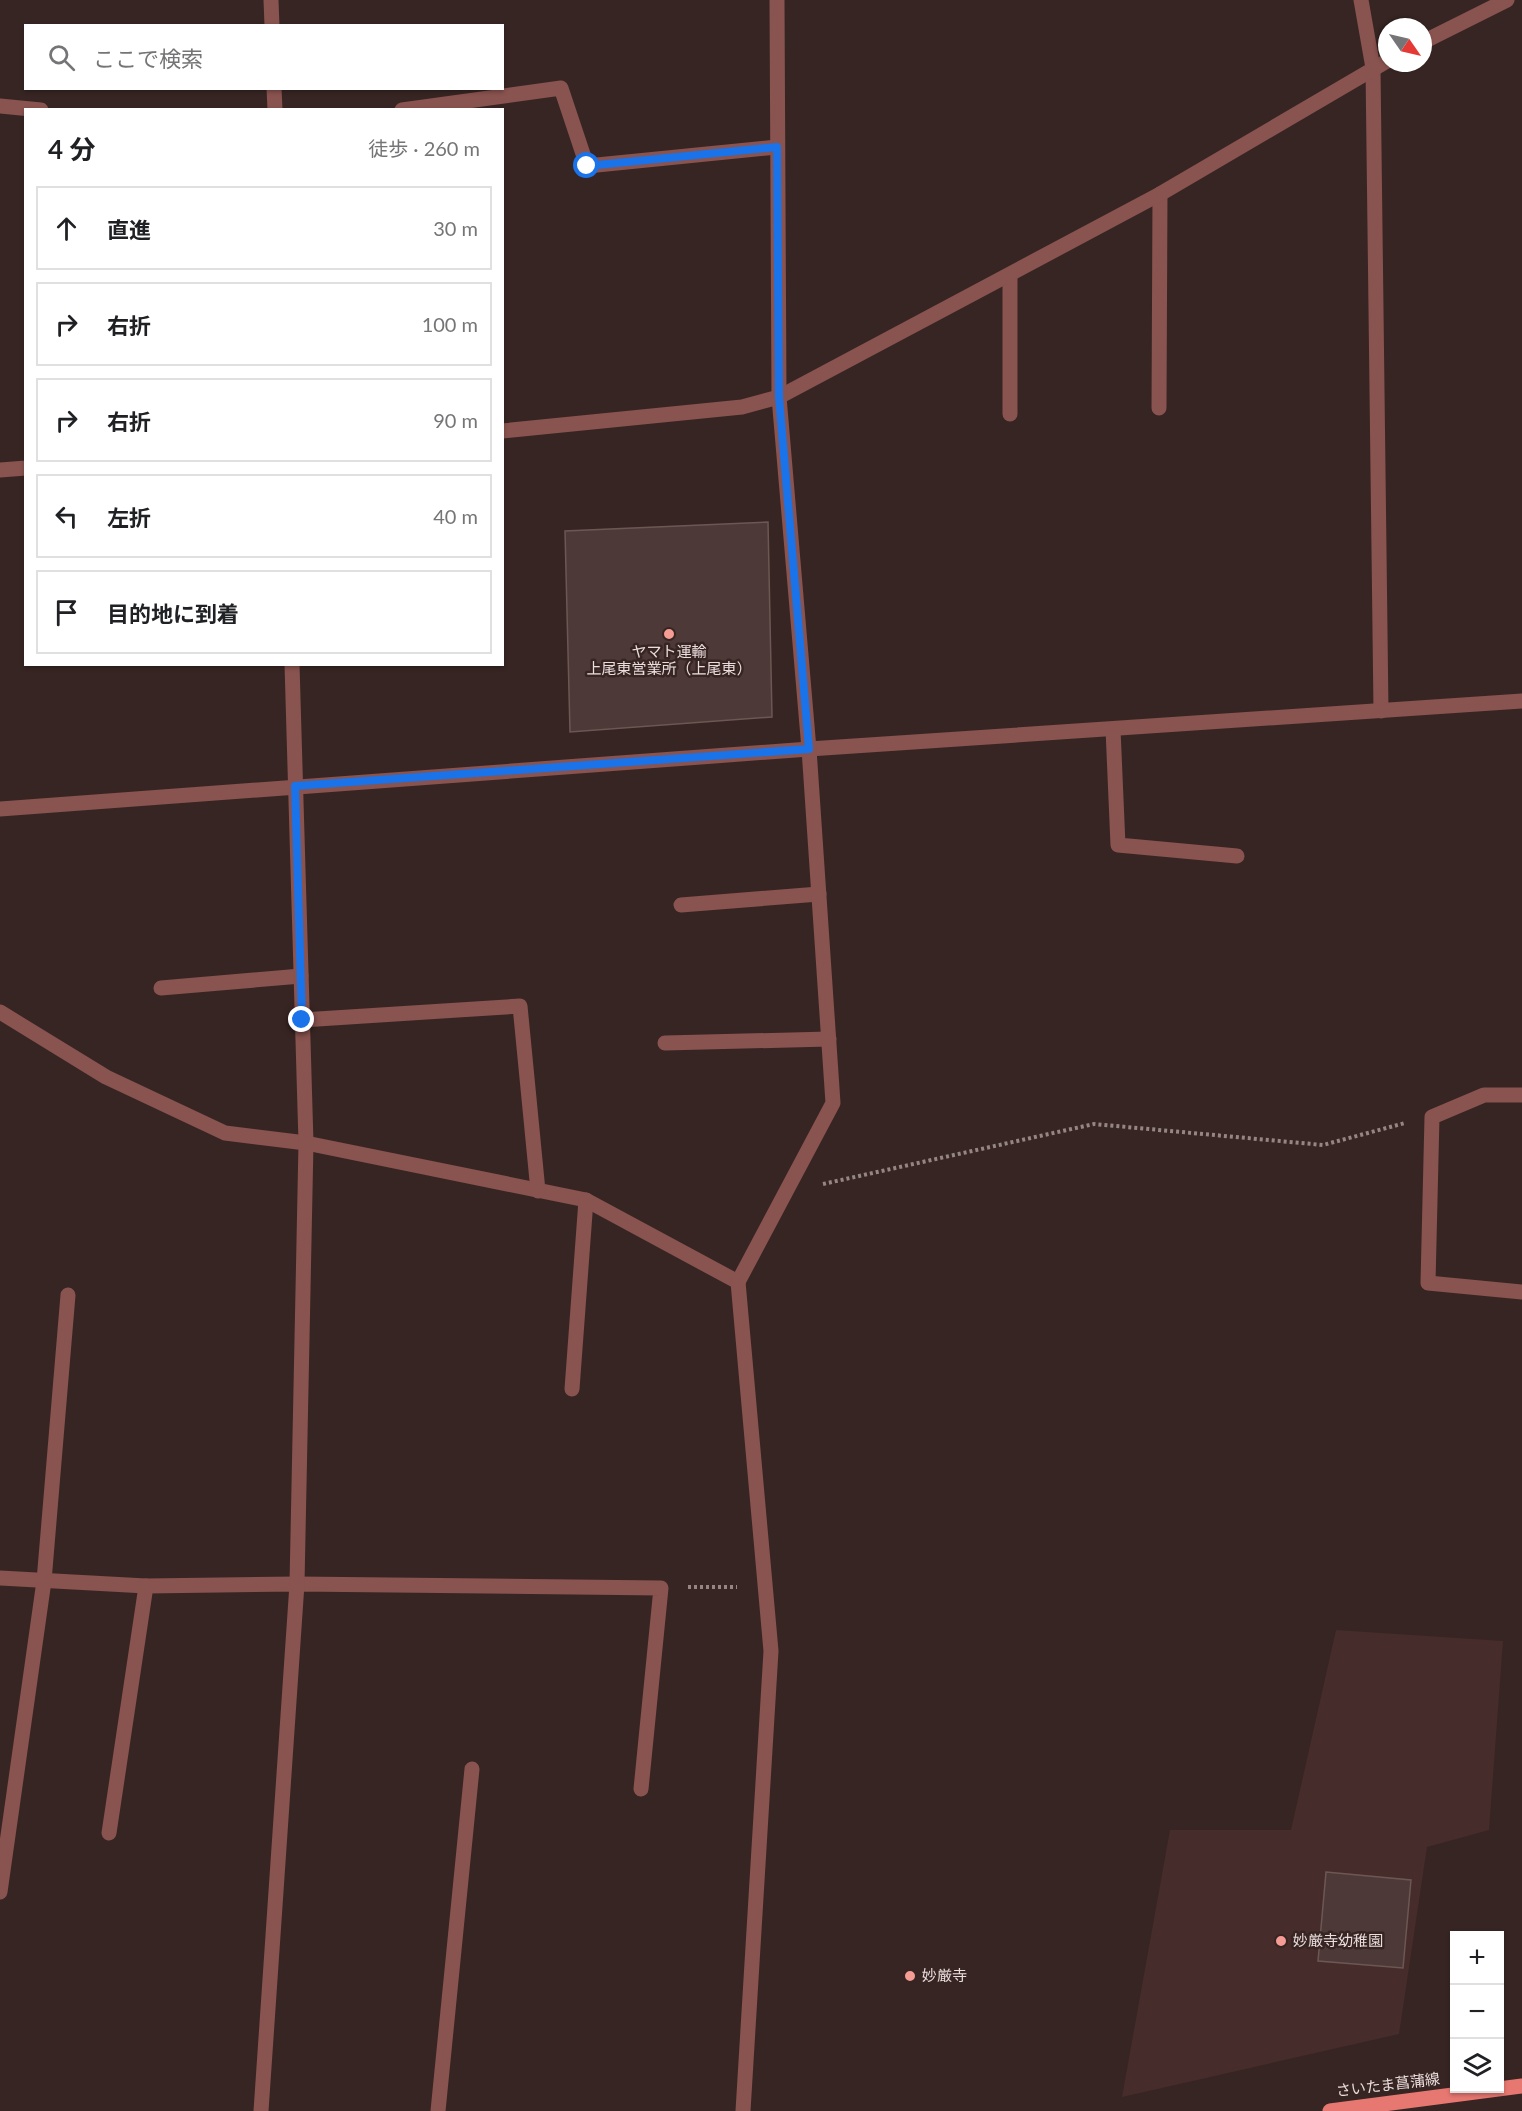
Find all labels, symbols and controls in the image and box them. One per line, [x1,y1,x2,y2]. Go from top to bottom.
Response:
north arrow [1378,18,1432,72]
search box [24,24,504,90]
icon: search [45,41,78,74]
text: ここで検索 [93,45,203,72]
text: 4 分 [48,133,95,165]
text: 徒歩 · 260 m [368,136,480,160]
route start [573,152,599,178]
icon: ahead [50,212,83,245]
text: 直進 [107,216,151,243]
text: 30 m [433,216,478,240]
icon: right [50,308,83,341]
text: 右折 [107,312,151,339]
text: 100 m [422,312,478,336]
icon: right [50,404,83,437]
text: 右折 [107,408,151,435]
text: 90 m [433,408,478,432]
icon: left [50,500,83,533]
text: 左折 [107,504,151,531]
text: 40 m [433,504,478,528]
icon: arrive [50,596,83,629]
text: 目的地に到着 [107,600,239,627]
marker: ヤマト運輸 上尾東営業所（上尾東） [662,627,676,641]
place label: ヤマト運輸 上尾東営業所（上尾東） [586,642,752,677]
route end [288,1006,314,1032]
place label: 妙厳寺幼稚園 [1293,1931,1383,1949]
map controls [1450,1931,1504,2093]
button: + [1450,1931,1504,1985]
marker: 妙厳寺幼稚園 [1274,1934,1288,1948]
place label: 妙厳寺 [922,1966,967,1984]
marker: 妙厳寺 [903,1969,917,1983]
button: − [1450,1985,1504,2039]
button: layers [1450,2039,1504,2093]
street label: さいたま菖蒲線 [1335,2069,1441,2099]

